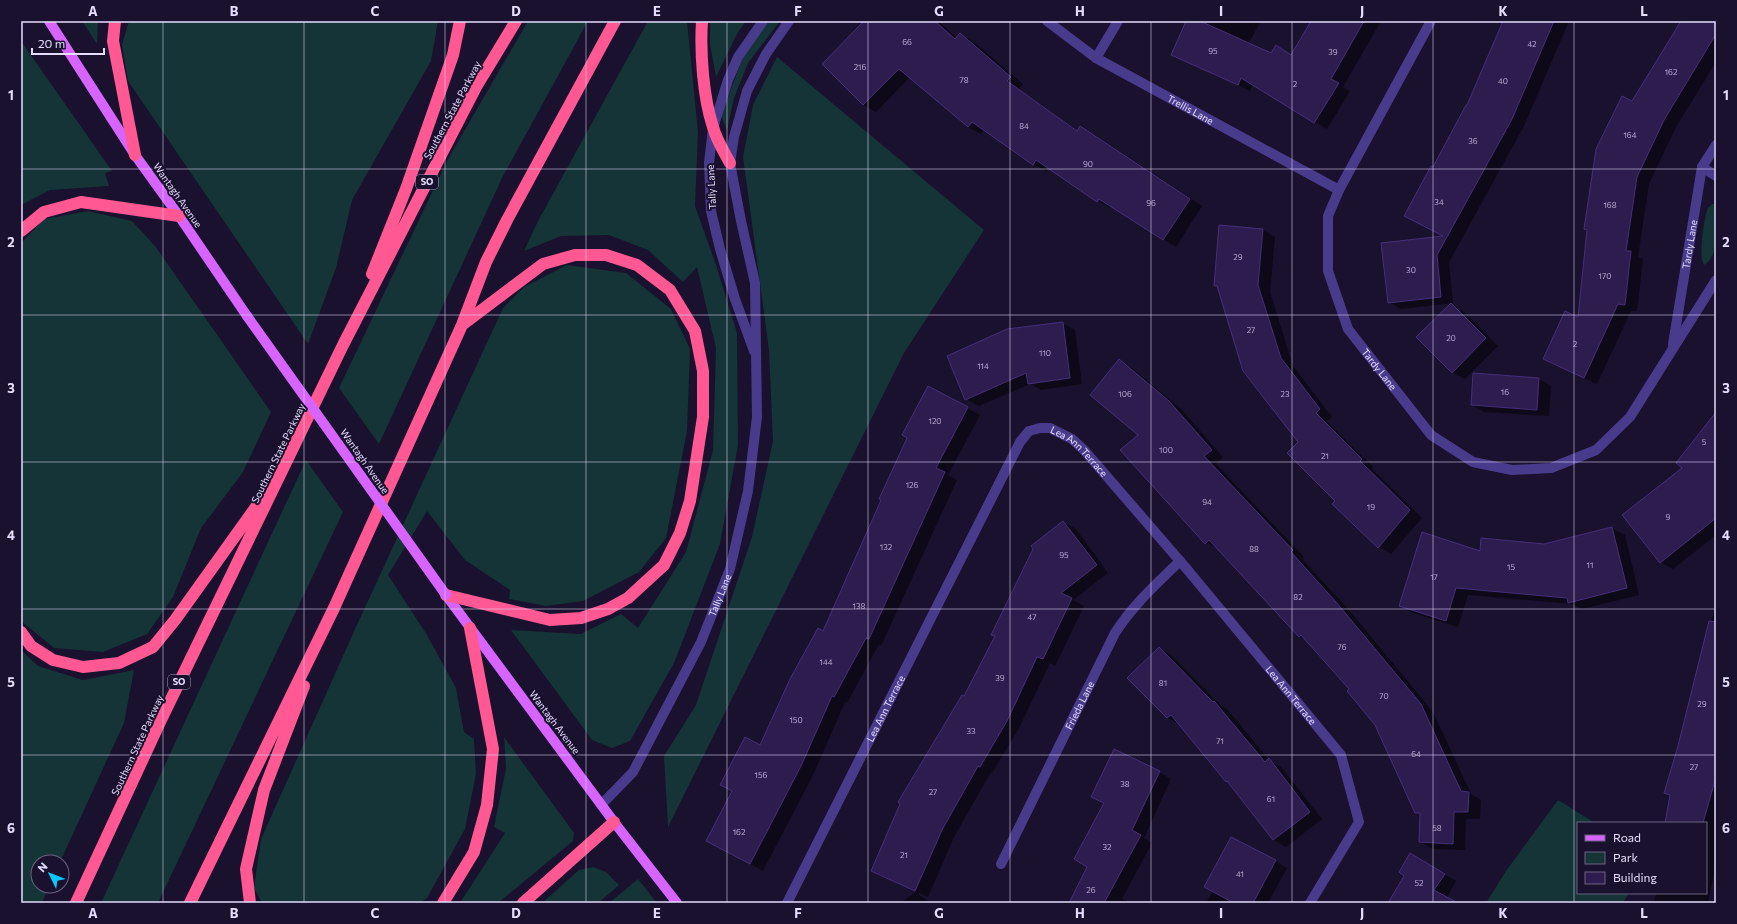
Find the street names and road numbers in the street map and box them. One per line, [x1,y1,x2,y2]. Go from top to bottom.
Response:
street label: Southern State Parkway [421,59,483,161]
street label: Trellis Lane [1165,92,1216,127]
street label: Wantagh Avenue [151,160,205,230]
street label: Tally Lane [704,164,718,210]
road number: SO [416,175,438,189]
street label: Tardy Lane [1679,219,1699,270]
street label: Tardy Lane [1359,346,1399,392]
street label: Southern State Parkway [249,401,307,505]
street label: Lea Ann Terrace [1049,423,1110,479]
street label: Wantagh Avenue [338,426,392,496]
street label: Tally Lane [706,572,733,618]
street label: Lea Ann Terrace [1263,663,1319,727]
street label: Lea Ann Terrace [864,673,907,744]
road number: SO [168,675,190,689]
street label: Frieda Lane [1062,679,1096,731]
street label: Wantagh Avenue [527,688,583,756]
street label: Southern State Parkway [108,693,166,797]

